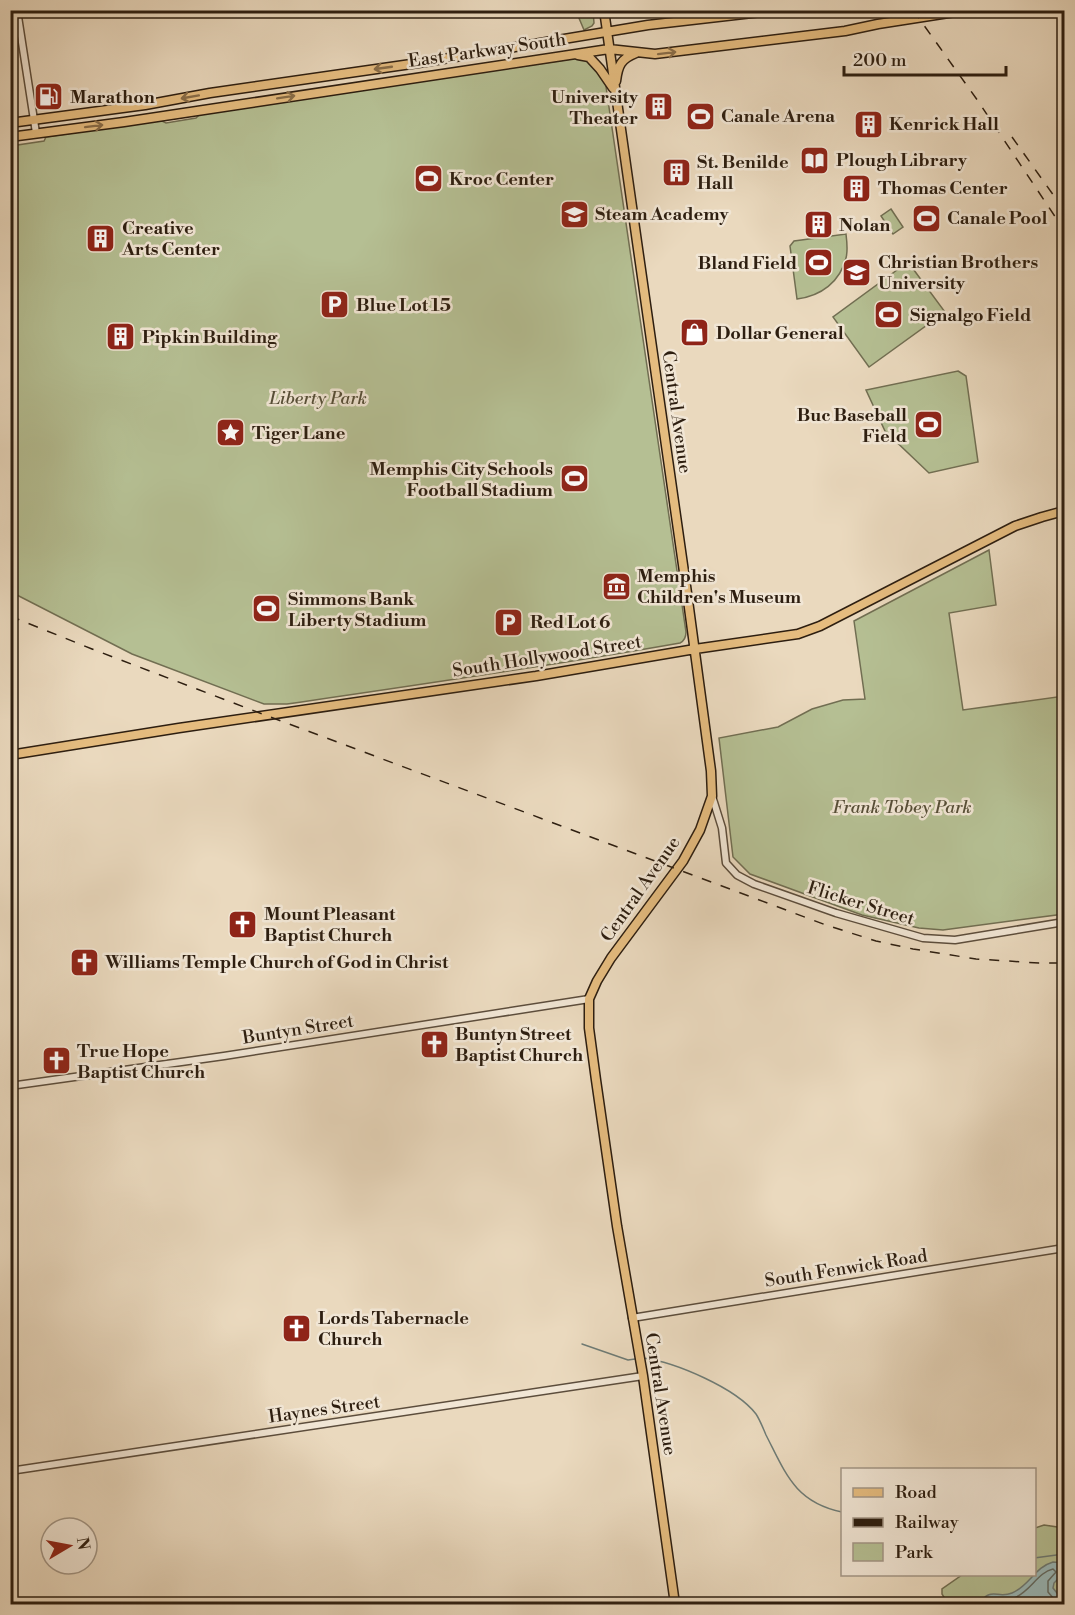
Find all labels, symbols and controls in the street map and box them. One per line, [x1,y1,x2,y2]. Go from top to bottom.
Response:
street label: East Parkway South [407,28,568,73]
scale bar [844,39,1006,77]
one-way arrow [657,47,676,58]
text: 200 m [853,49,907,72]
one-way arrow [374,63,394,74]
fuel station icon: Marathon [33,81,65,113]
place label: Marathon [70,86,155,109]
place label: University Theater [551,86,639,130]
one-way arrow [276,91,296,102]
building icon: University Theater [643,91,675,123]
one-way arrow [181,92,201,103]
sports icon: Canale Arena [684,100,716,132]
place label: Canale Arena [721,105,835,128]
building icon: Kenrick Hall [852,108,884,140]
place label: Kenrick Hall [889,113,999,136]
one-way arrow [83,120,103,131]
library icon: Plough Library [799,144,831,176]
place label: Plough Library [836,149,968,172]
place label: St. Benilde Hall [697,151,789,195]
building icon: St. Benilde Hall [660,156,692,188]
sports icon: Kroc Center [412,163,444,195]
place label: Kroc Center [449,168,554,191]
building icon: Thomas Center [841,172,873,204]
place label: Thomas Center [878,177,1008,200]
school or university icon: Steam Academy [558,198,590,230]
sports icon: Canale Pool [910,202,942,234]
place label: Steam Academy [595,203,730,226]
place label: Canale Pool [947,207,1048,230]
building icon: Nolan [802,209,834,241]
place label: Nolan [839,214,890,237]
place label: Creative Arts Center [121,217,220,261]
building icon: Creative Arts Center [85,222,117,254]
sports icon: Bland Field [802,247,834,279]
place label: Christian Brothers University [878,251,1039,295]
place label: Bland Field [698,252,797,275]
school or university icon: Christian Brothers University [841,256,873,288]
parking icon: Blue Lot 15 [319,289,351,321]
place label: Blue Lot 15 [356,294,451,317]
sports icon: Signalgo Field [873,299,905,331]
place label: Signalgo Field [910,304,1031,327]
shop icon: Dollar General [679,317,711,349]
building icon: Pipkin Building [105,321,137,353]
place label: Dollar General [716,322,844,345]
place label: Pipkin Building [142,326,278,349]
street label: Central Avenue [657,349,697,475]
park label: Liberty Park [268,387,367,410]
place label: Buc Baseball Field [797,404,907,448]
sports icon: Buc Baseball Field [912,409,944,441]
place icon: Tiger Lane [215,417,247,449]
place label: Tiger Lane [252,422,346,445]
place label: Memphis City Schools Football Stadium [369,458,554,502]
sports icon: Memphis City Schools Football Stadium [558,463,590,495]
place label: Memphis Children's Museum [637,565,802,609]
museum icon: Memphis Children's Museum [600,570,632,602]
place label: Simmons Bank Liberty Stadium [288,588,427,632]
sports icon: Simmons Bank Liberty Stadium [251,593,283,625]
parking icon: Red Lot 6 [493,606,525,638]
place label: Red Lot 6 [530,611,610,634]
street label: South Hollywood Street [451,630,644,683]
park label: Frank Tobey Park [832,796,972,819]
street label: Central Avenue [596,832,685,947]
street label: Flicker Street [804,876,918,931]
place label: Mount Pleasant Baptist Church [264,903,396,947]
church icon: Mount Pleasant Baptist Church [227,908,259,940]
church icon: Williams Temple Church of God in Christ [68,946,100,978]
place label: Williams Temple Church of God in Christ [104,951,449,974]
street label: Buntyn Street [240,1009,356,1050]
place label: Buntyn Street Baptist Church [455,1023,583,1067]
church icon: Buntyn Street Baptist Church [418,1028,450,1060]
place label: True Hope Baptist Church [77,1040,205,1084]
church icon: True Hope Baptist Church [40,1045,72,1077]
street label: South Fenwick Road [763,1244,930,1293]
place label: Lords Tabernacle Church [318,1307,469,1351]
church icon: Lords Tabernacle Church [281,1312,313,1344]
street label: Central Avenue [639,1331,682,1457]
street label: Haynes Street [267,1390,382,1429]
legend [841,1468,1036,1576]
text: Road [895,1481,938,1504]
text: Railway [895,1511,959,1534]
north arrow [39,1516,99,1576]
text: N [72,1536,94,1552]
text: Park [895,1541,934,1564]

